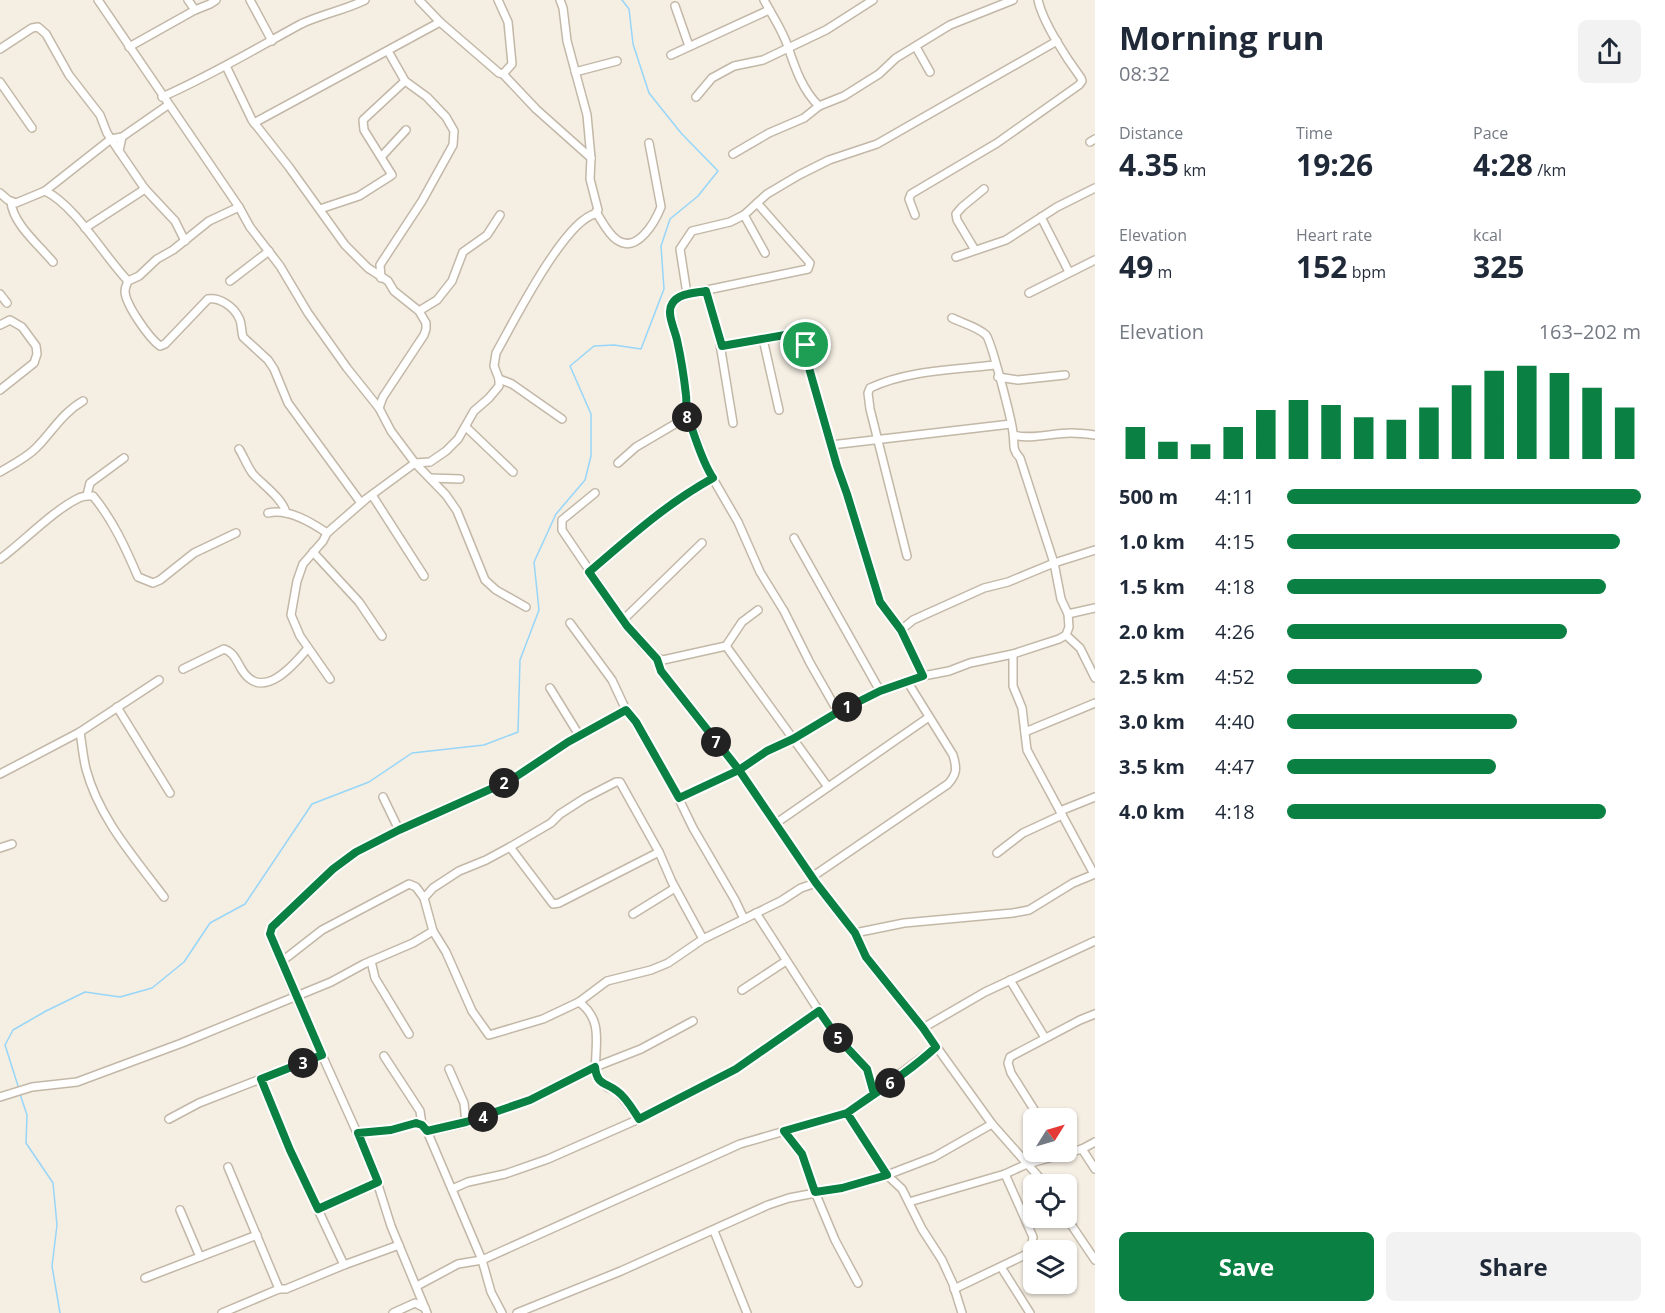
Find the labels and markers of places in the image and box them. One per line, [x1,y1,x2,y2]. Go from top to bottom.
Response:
pin [780,319,831,370]
pin: 8 [672,402,702,432]
pin: 1 [832,692,862,722]
pin: 7 [701,727,731,757]
pin: 2 [489,768,519,798]
pin: 5 [823,1023,853,1053]
pin: 3 [288,1048,318,1078]
pin: 6 [875,1068,905,1098]
pin: 4 [468,1102,498,1132]

